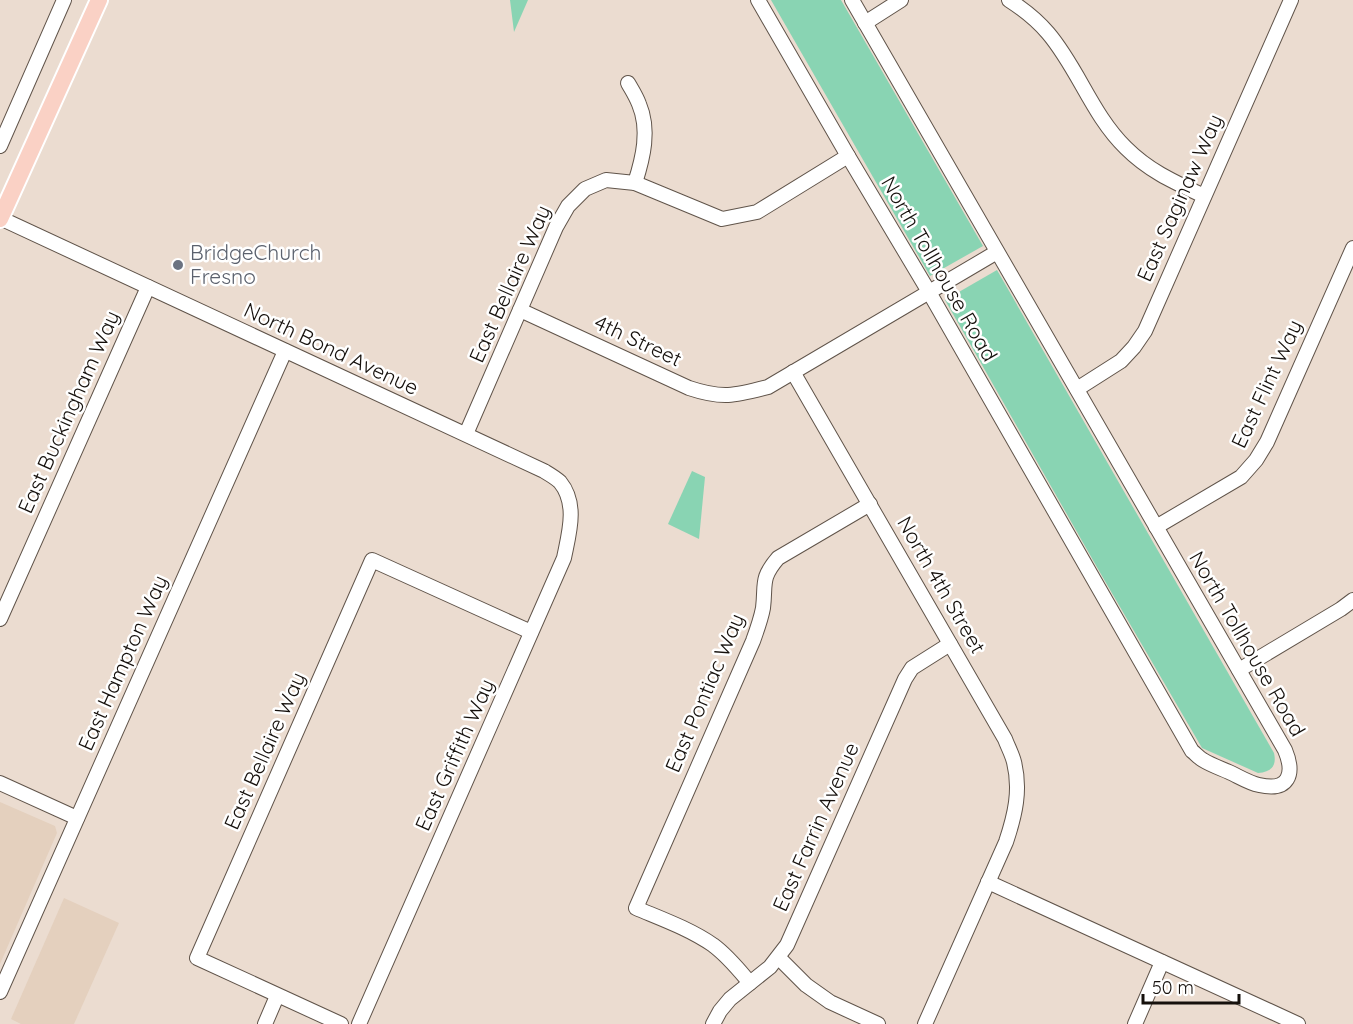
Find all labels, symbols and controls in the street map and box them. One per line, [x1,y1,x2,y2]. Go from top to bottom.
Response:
street label: East Saginaw Way [1131,110,1228,285]
street label: North Tollhouse Road [876,171,1003,366]
street label: East Bellaire Way [463,201,555,366]
place label: BridgeChurch Fresno [190,239,322,289]
marker: BridgeChurch Fresno [171,258,185,272]
street label: North Bond Avenue [240,296,423,400]
street label: East Buckingham Way [12,306,125,517]
street label: 4th Street [591,309,686,372]
street label: East Flint Way [1225,315,1307,452]
street label: North 4th Street [892,511,992,658]
street label: North Tollhouse Road [1184,546,1311,741]
street label: East Hampton Way [72,571,172,754]
street label: East Pontiac Way [659,609,749,776]
street label: East Bellaire Way [218,668,310,833]
street label: East Griffith Way [409,675,499,835]
street label: East Farrin Avenue [766,738,864,915]
scale bar [1143,967,1239,1005]
text: 50 m [1152,976,1194,999]

